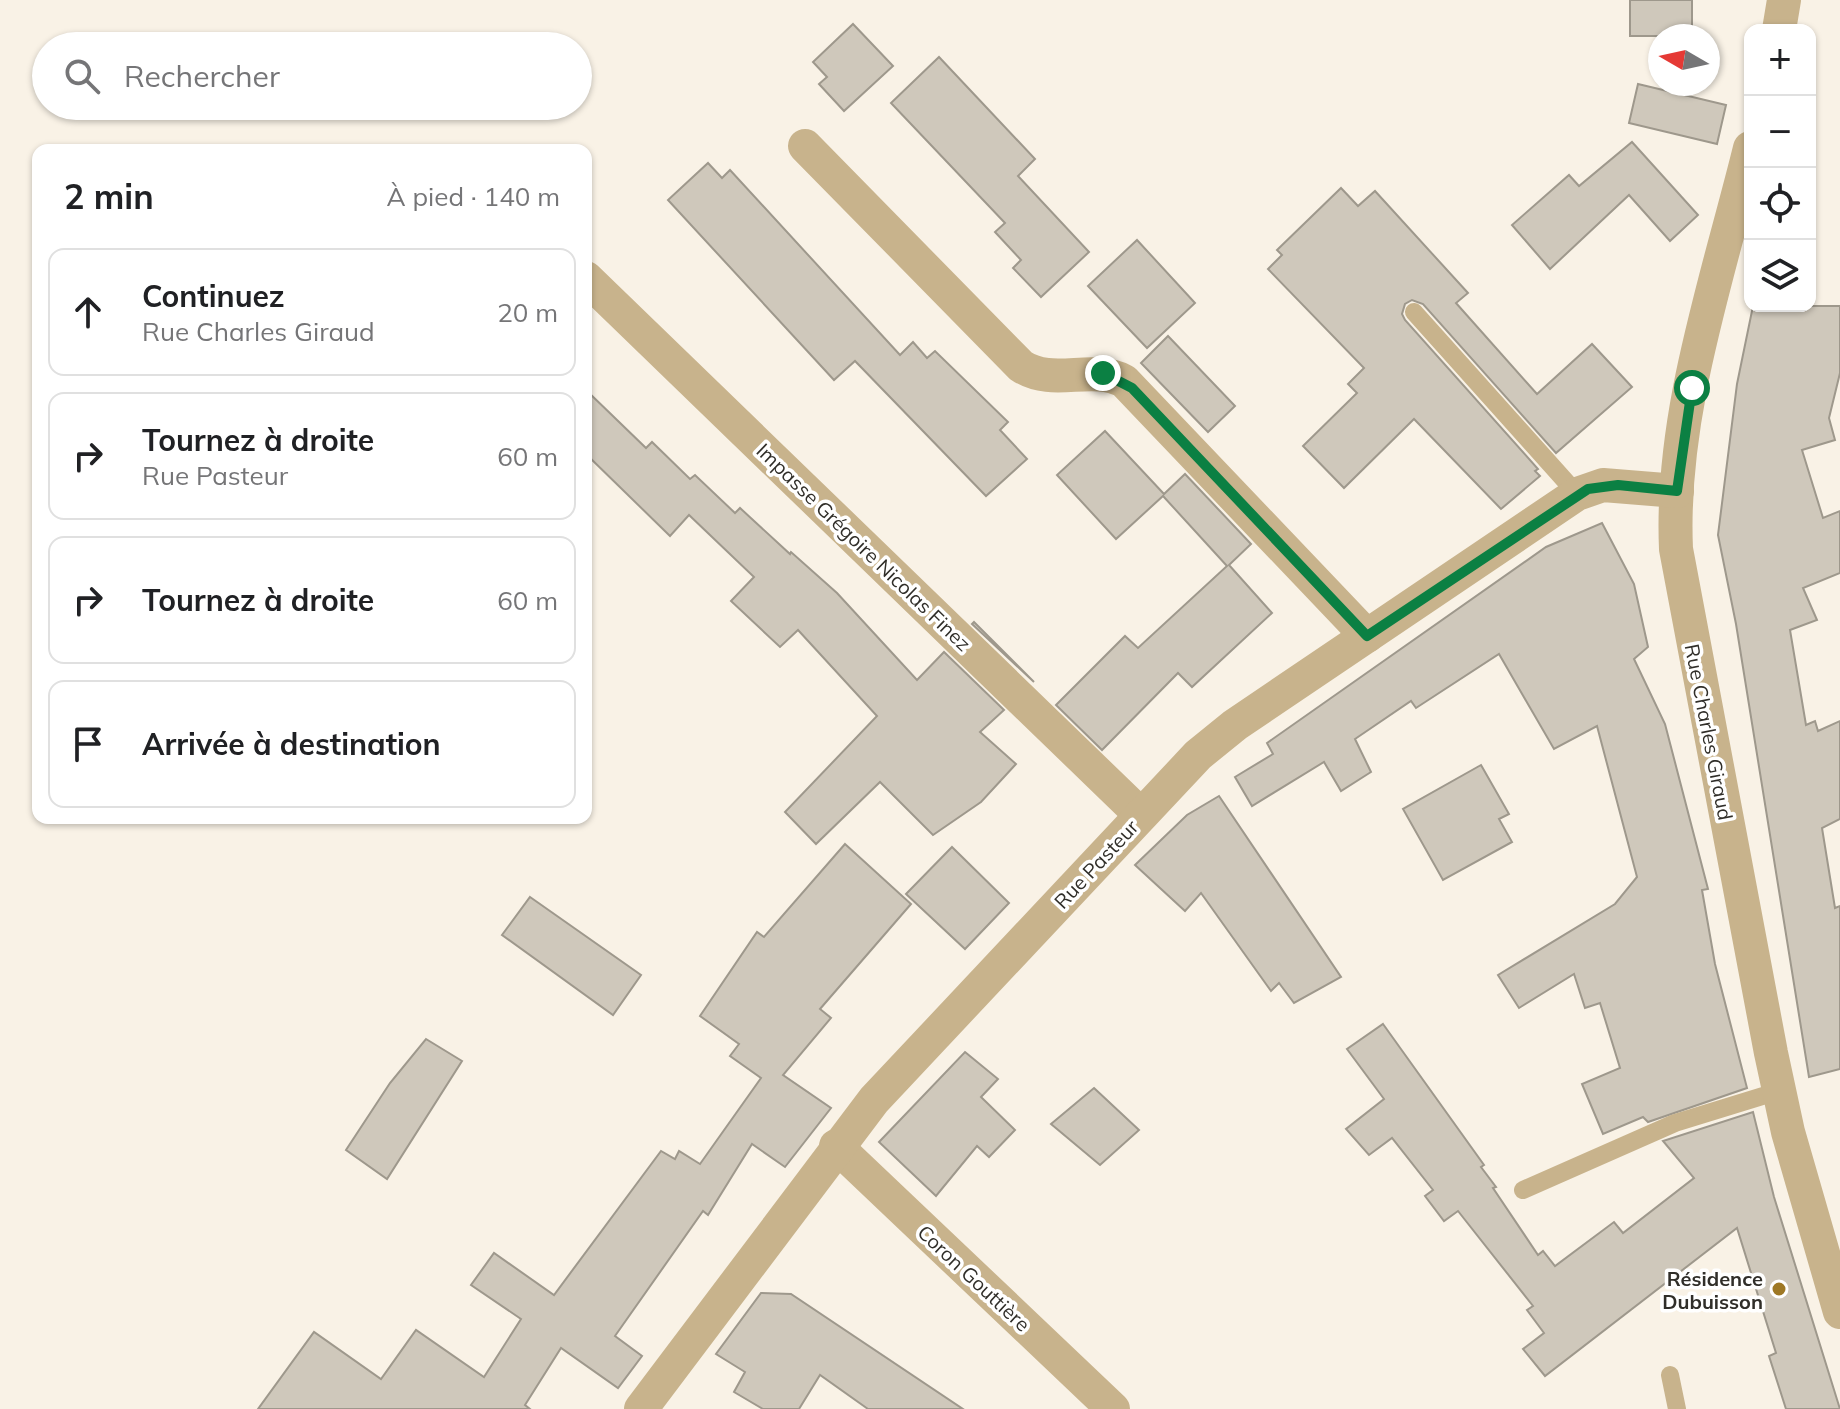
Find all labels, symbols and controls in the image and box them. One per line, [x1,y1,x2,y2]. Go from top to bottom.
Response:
north arrow [1648,24,1720,96]
map controls [1744,24,1816,312]
button: + [1744,24,1816,96]
search box [32,32,592,120]
icon: search [60,54,104,98]
text: Rechercher [124,57,280,95]
button: − [1744,96,1816,168]
button: locate [1744,168,1816,240]
text: 2 min [64,175,154,218]
text: À pied · 140 m [387,180,560,213]
button: layers [1744,240,1816,312]
text: Continuez [142,277,285,315]
icon: ahead [66,290,110,334]
text: 20 m [497,296,558,329]
text: Rue Charles Giraud [142,315,375,348]
route end [1085,355,1121,391]
route start [1674,370,1710,406]
text: Tournez à droite [142,421,374,459]
icon: right [66,434,110,478]
street label: Impasse Grégoire Nicolas Finez [752,438,976,656]
text: 60 m [497,440,558,473]
text: Rue Pasteur [142,459,288,492]
icon: right [66,578,110,622]
text: Tournez à droite [142,581,374,619]
text: 60 m [497,584,558,617]
street label: Rue Charles Giraud [1680,642,1738,822]
icon: arrive [66,722,110,766]
text: Arrivée à destination [142,725,441,763]
street label: Rue Pasteur [1049,814,1144,914]
street label: Coron Gouttière [912,1219,1036,1337]
place label: Résidence Dubuisson [1662,1266,1763,1314]
marker: Résidence Dubuisson [1770,1280,1788,1298]

